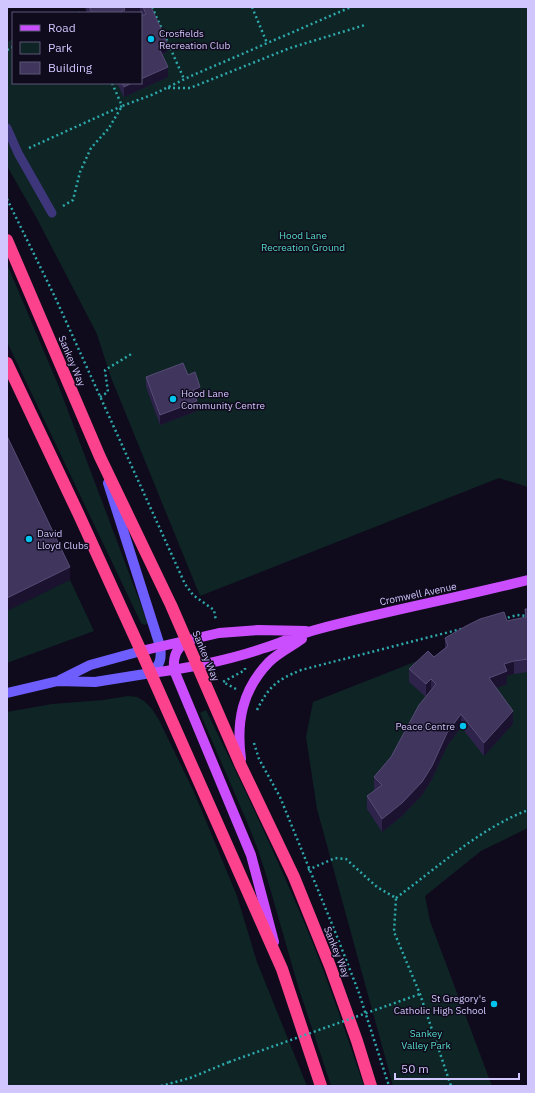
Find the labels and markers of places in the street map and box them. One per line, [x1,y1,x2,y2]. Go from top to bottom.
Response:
place label: Crosfields Recreation Club [159,27,230,52]
marker: Crosfields Recreation Club [146,34,156,44]
place label: Hood Lane Community Centre [181,387,265,412]
marker: Hood Lane Community Centre [168,394,178,404]
place label: David Lloyd Clubs [37,527,89,552]
marker: David Lloyd Clubs [24,534,34,544]
place label: Peace Centre [395,720,456,733]
marker: Peace Centre [458,721,468,731]
place label: St Gregory's Catholic High School [394,992,486,1017]
marker: St Gregory's Catholic High School [489,999,499,1009]

